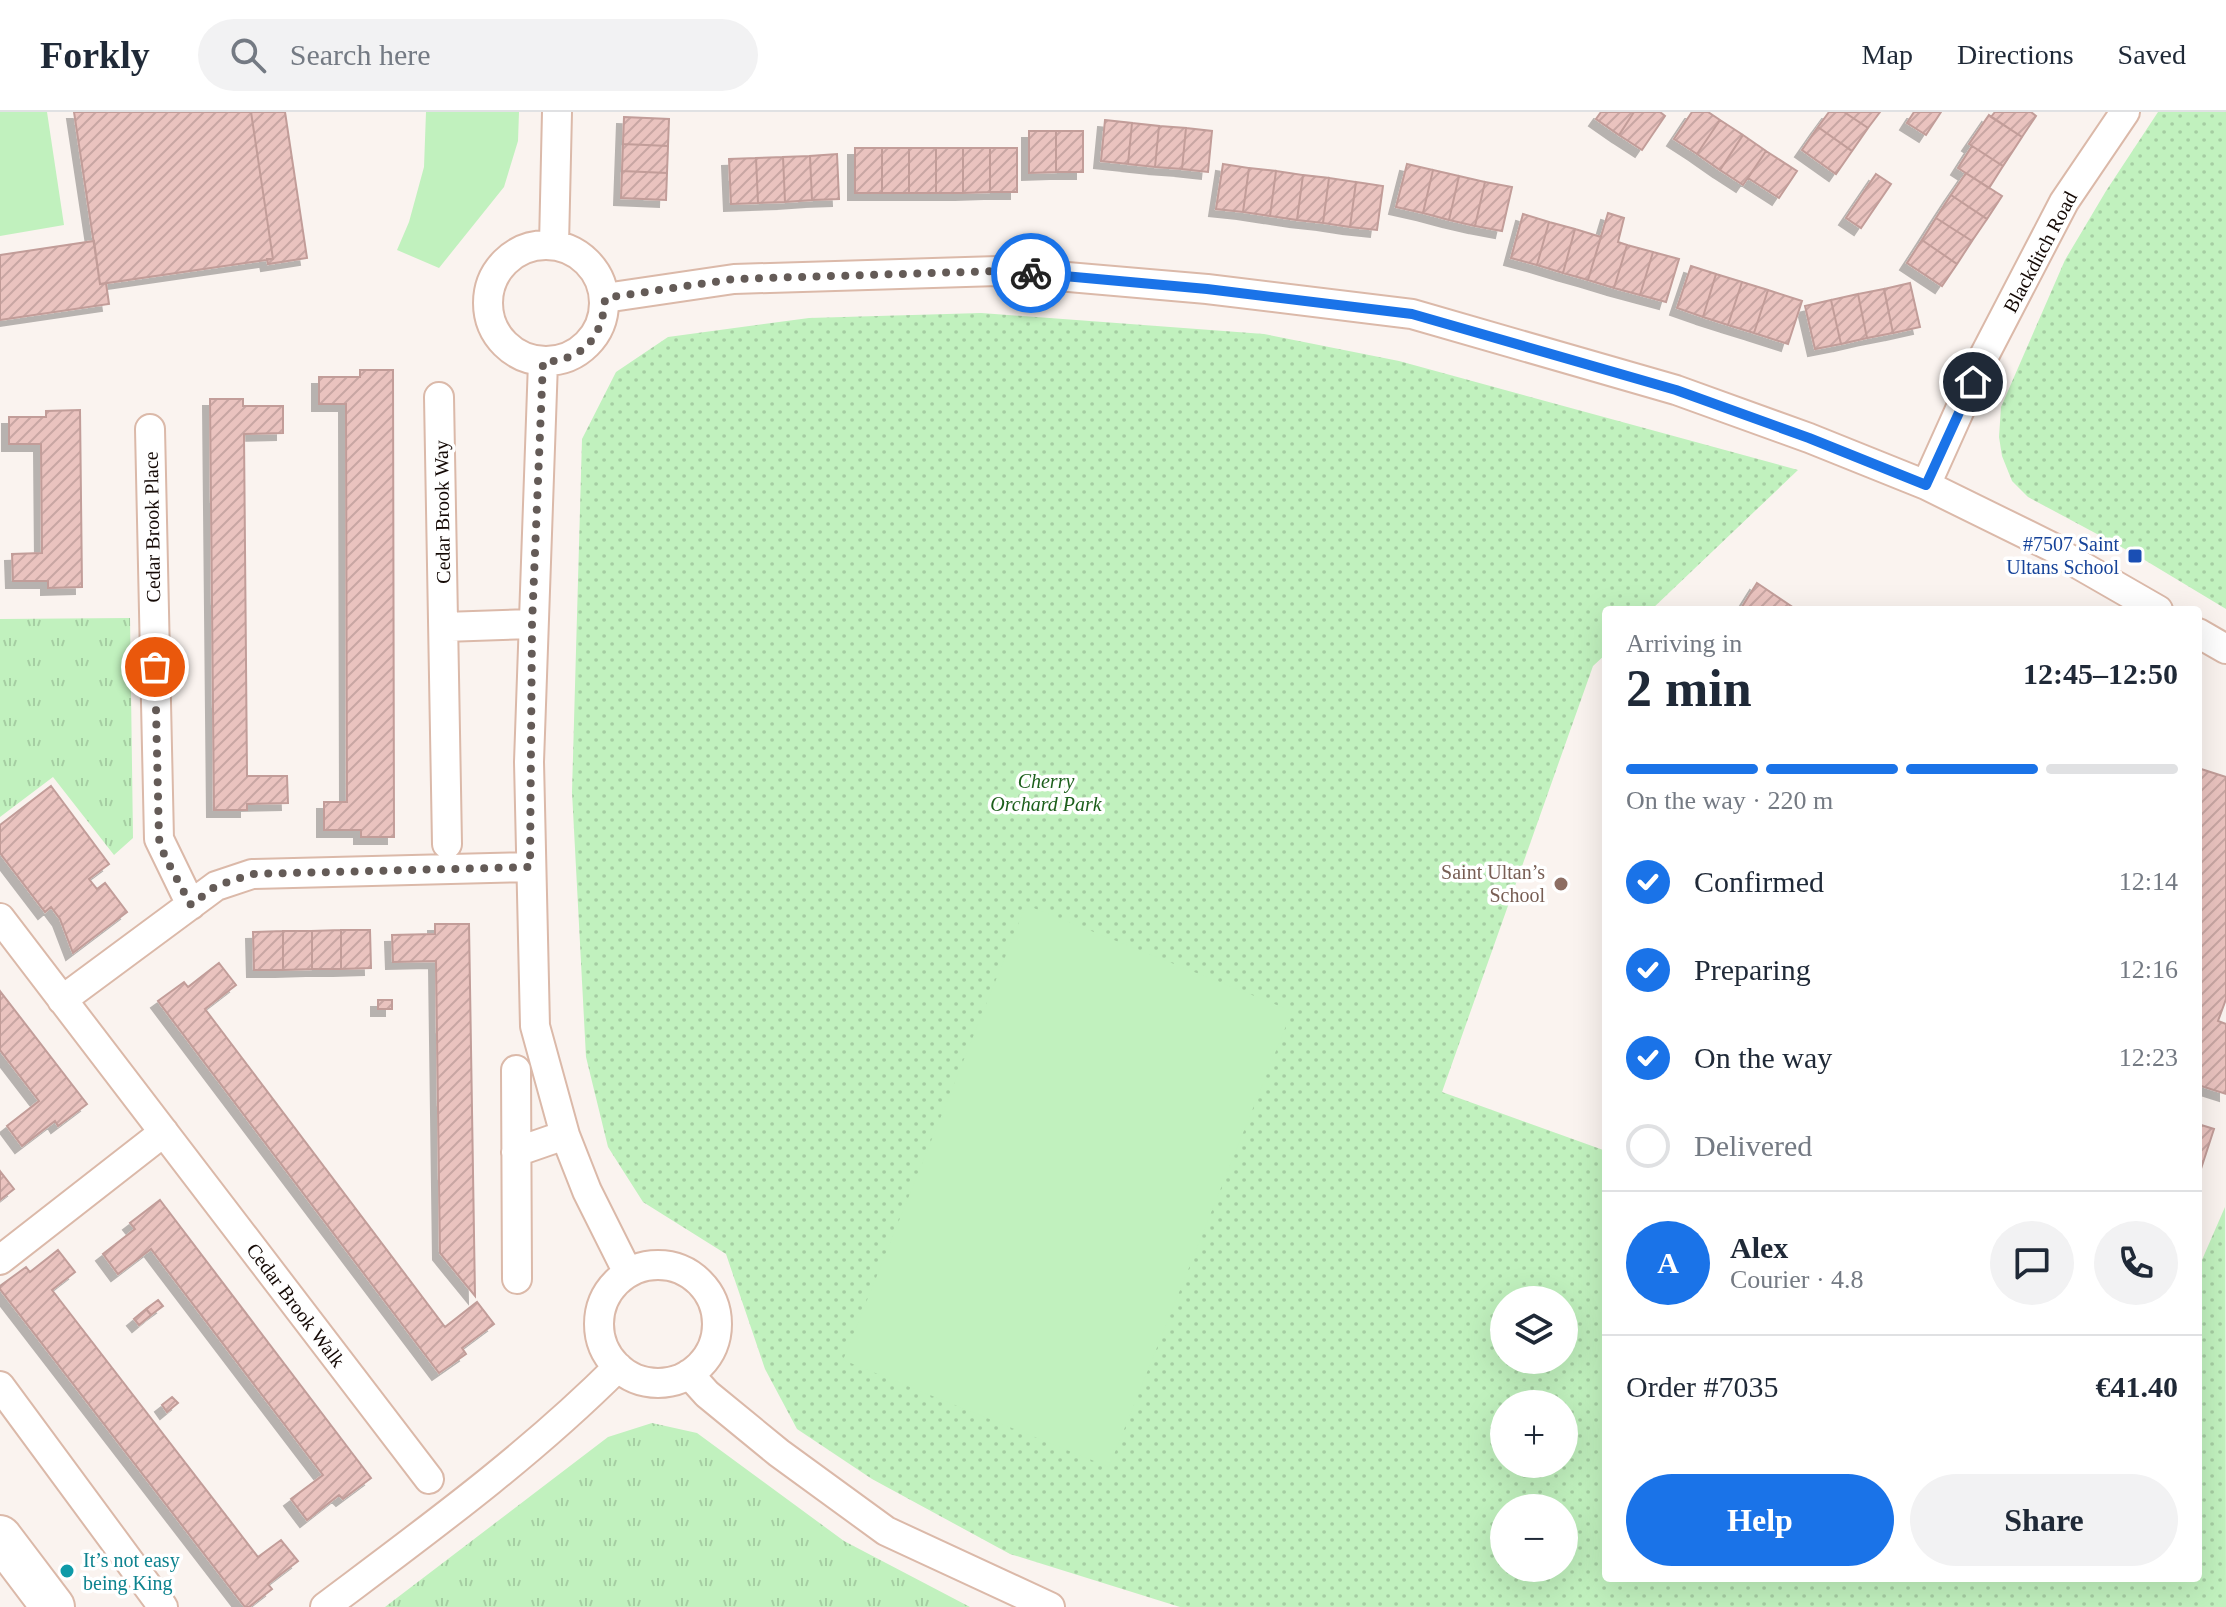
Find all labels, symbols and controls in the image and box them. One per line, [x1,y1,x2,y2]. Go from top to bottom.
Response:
search box [198,19,758,91]
icon: search [226,33,270,77]
text: Forkly [40,34,150,76]
text: Search here [290,38,431,71]
text: Map [1862,39,1913,70]
text: Directions [1957,39,2074,70]
text: Saved [2118,39,2186,70]
street label: Blackditch Road [1999,188,2081,316]
courier [991,233,1071,313]
icon: bike [1009,251,1053,295]
pin [1939,348,2007,416]
icon: home [1951,360,1995,404]
street label: Cedar Brook Way [430,440,455,584]
street label: Cedar Brook Place [140,451,164,603]
place label: #7507 Saint Ultans School [2006,533,2119,578]
marker: #7507 Saint Ultans School [2126,547,2144,565]
text: Arriving in [1626,629,1742,658]
pin [121,633,189,701]
icon: bag [133,645,177,689]
text: 12:45–12:50 [2023,657,2178,690]
text: 2 min [1626,660,1752,717]
park label: Cherry Orchard Park [990,770,1103,815]
text: On the way · 220 m [1626,786,1833,815]
icon: check [1626,860,1670,904]
place label: Saint Ultan’s School [1441,861,1545,906]
text: Confirmed [1694,865,1824,898]
text: 12:14 [2119,867,2178,896]
marker: Saint Ultan’s School [1552,875,1570,893]
icon: check [1626,948,1670,992]
text: Preparing [1694,953,1811,986]
text: 12:16 [2119,955,2178,984]
icon: check [1626,1036,1670,1080]
text: On the way [1694,1041,1832,1074]
text: 12:23 [2119,1043,2178,1072]
text: Delivered [1694,1129,1812,1162]
button: chat [1990,1221,2074,1305]
button: phone [2094,1221,2178,1305]
text: Alex [1730,1231,1788,1264]
street label: Cedar Brook Walk [242,1239,350,1371]
text: A [1657,1246,1679,1279]
text: Courier · 4.8 [1730,1265,1864,1294]
map controls [1490,1286,1578,1582]
button: layers [1490,1286,1578,1374]
text: Order #7035 [1626,1370,1778,1403]
text: €41.40 [2096,1370,2178,1403]
button: + [1490,1390,1578,1478]
button: Help [1626,1474,1894,1566]
button: Share [1910,1474,2178,1566]
button: − [1490,1494,1578,1582]
place label: It’s not easy being King [83,1549,180,1595]
marker: It’s not easy being King [58,1562,76,1580]

